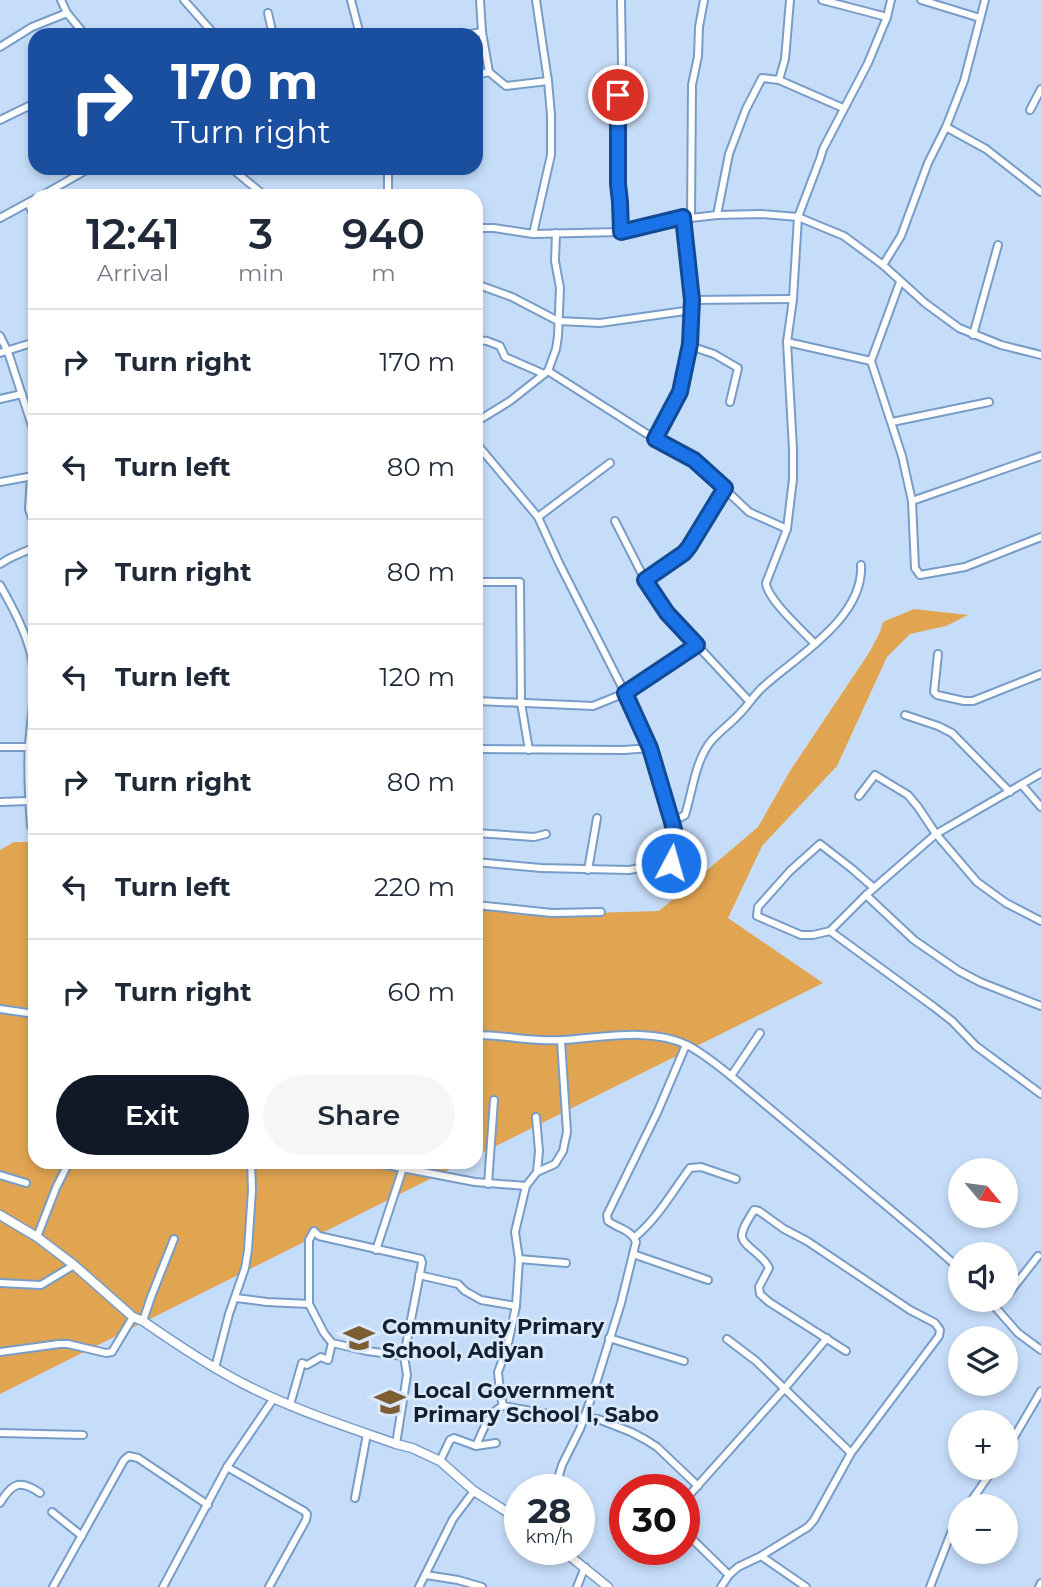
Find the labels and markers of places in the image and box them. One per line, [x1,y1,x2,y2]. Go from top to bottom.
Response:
pin [588,65,648,125]
place label: Community Primary School, Adiyan [382,1314,605,1363]
school or university icon: Community Primary School, Adiyan [342,1321,376,1355]
place label: Local Government Primary School I, Sabo [413,1378,659,1427]
school or university icon: Local Government Primary School I, Sabo [373,1385,407,1419]

